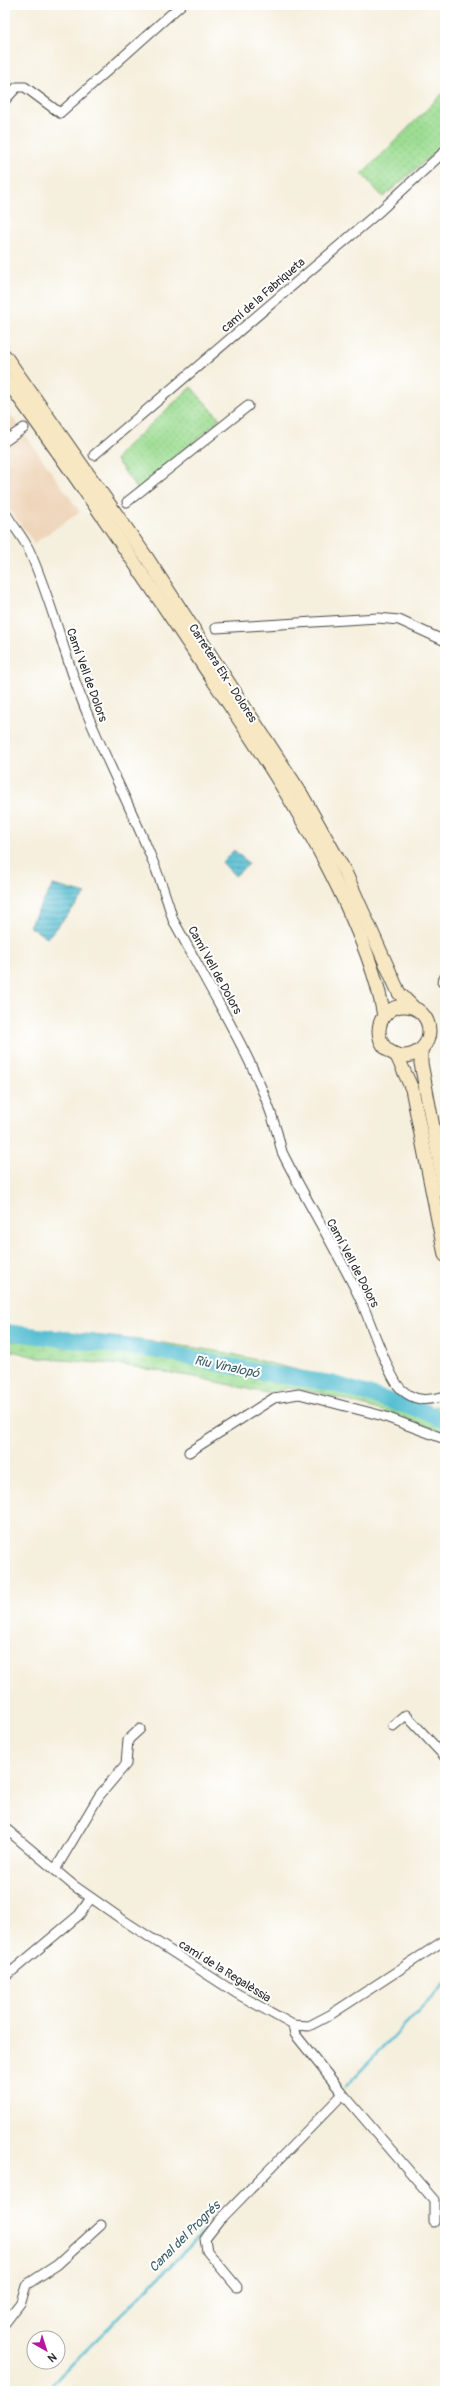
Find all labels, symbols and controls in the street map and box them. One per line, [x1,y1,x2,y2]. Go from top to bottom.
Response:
street label: camí de la Fabriqueta [218,255,309,336]
street label: Carretera Elx - Dolores [185,621,260,726]
street label: Camí Vell de Dolors [63,626,111,725]
street label: Camí Vell de Dolors [184,924,245,1017]
street label: Camí Vell de Dolors [323,1216,383,1311]
water label: Riu Vinalopó [193,1352,262,1382]
street label: camí de la Regalèssia [176,1937,274,2006]
water label: Canal del Progrés [146,2196,225,2276]
north arrow [26,2330,66,2370]
text: N [45,2350,59,2365]

